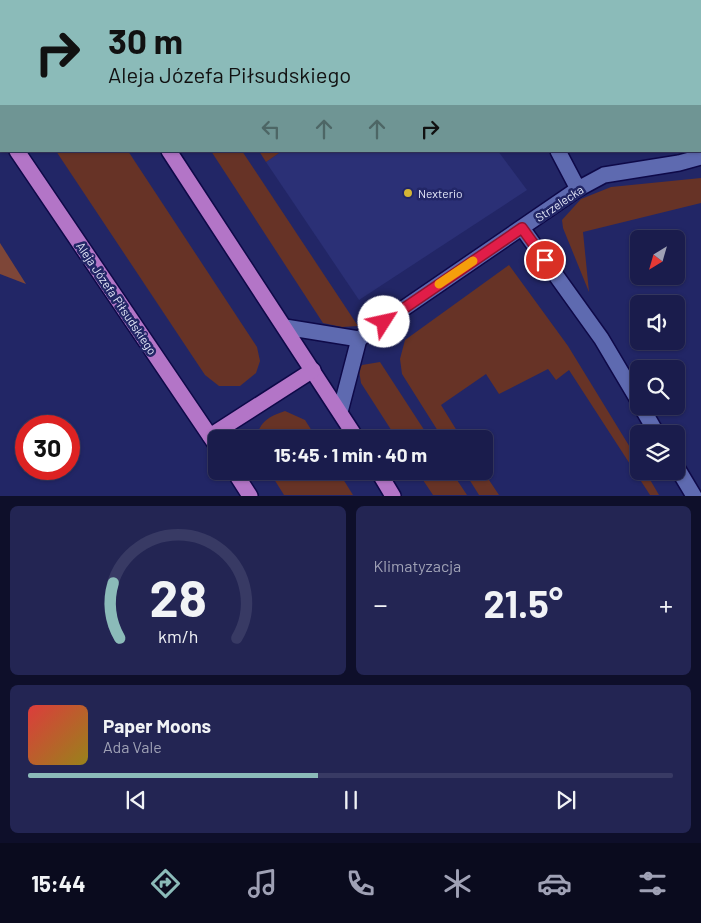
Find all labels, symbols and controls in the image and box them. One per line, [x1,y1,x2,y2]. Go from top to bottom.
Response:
text: 30 m [108,19,183,61]
icon: right [25,20,90,85]
text: Aleja Józefa Piłsudskiego [108,61,351,87]
icon: left [257,115,285,143]
icon: ahead [310,115,338,143]
icon: ahead [363,115,391,143]
icon: right [416,115,444,143]
street label: Strzelecka [532,182,586,224]
place label: Nexterio [418,186,463,200]
marker: Nexterio [402,187,414,199]
north arrow [630,230,685,285]
map controls [630,230,685,480]
street label: Aleja Józefa Piłsudskiego [74,239,160,357]
pin [524,239,566,281]
icon: arrive [531,246,559,274]
position arrow [357,295,409,347]
button: sound [630,295,685,350]
button: search [630,360,685,415]
speed limit sign: 30 [15,415,80,480]
button: layers [630,425,685,480]
text: 15:45 · 1 min · 40 m [274,443,427,466]
text: Klimatyzacja [374,556,461,575]
text: 28 [149,565,206,627]
text: 21.5° [483,580,563,626]
text: − [374,587,388,621]
text: + [659,587,673,621]
text: km/h [158,625,198,647]
text: Paper Moons [103,714,211,737]
text: Ada Vale [103,737,162,756]
icon: previous [122,786,150,814]
icon: pause [337,786,365,814]
icon: next [552,786,580,814]
icon: directions [148,866,183,901]
icon: music [245,866,280,901]
icon: phone [343,866,378,901]
icon: climate [440,866,475,901]
icon: car [537,866,572,901]
icon: filters [635,866,670,901]
text: 15:44 [31,870,85,896]

